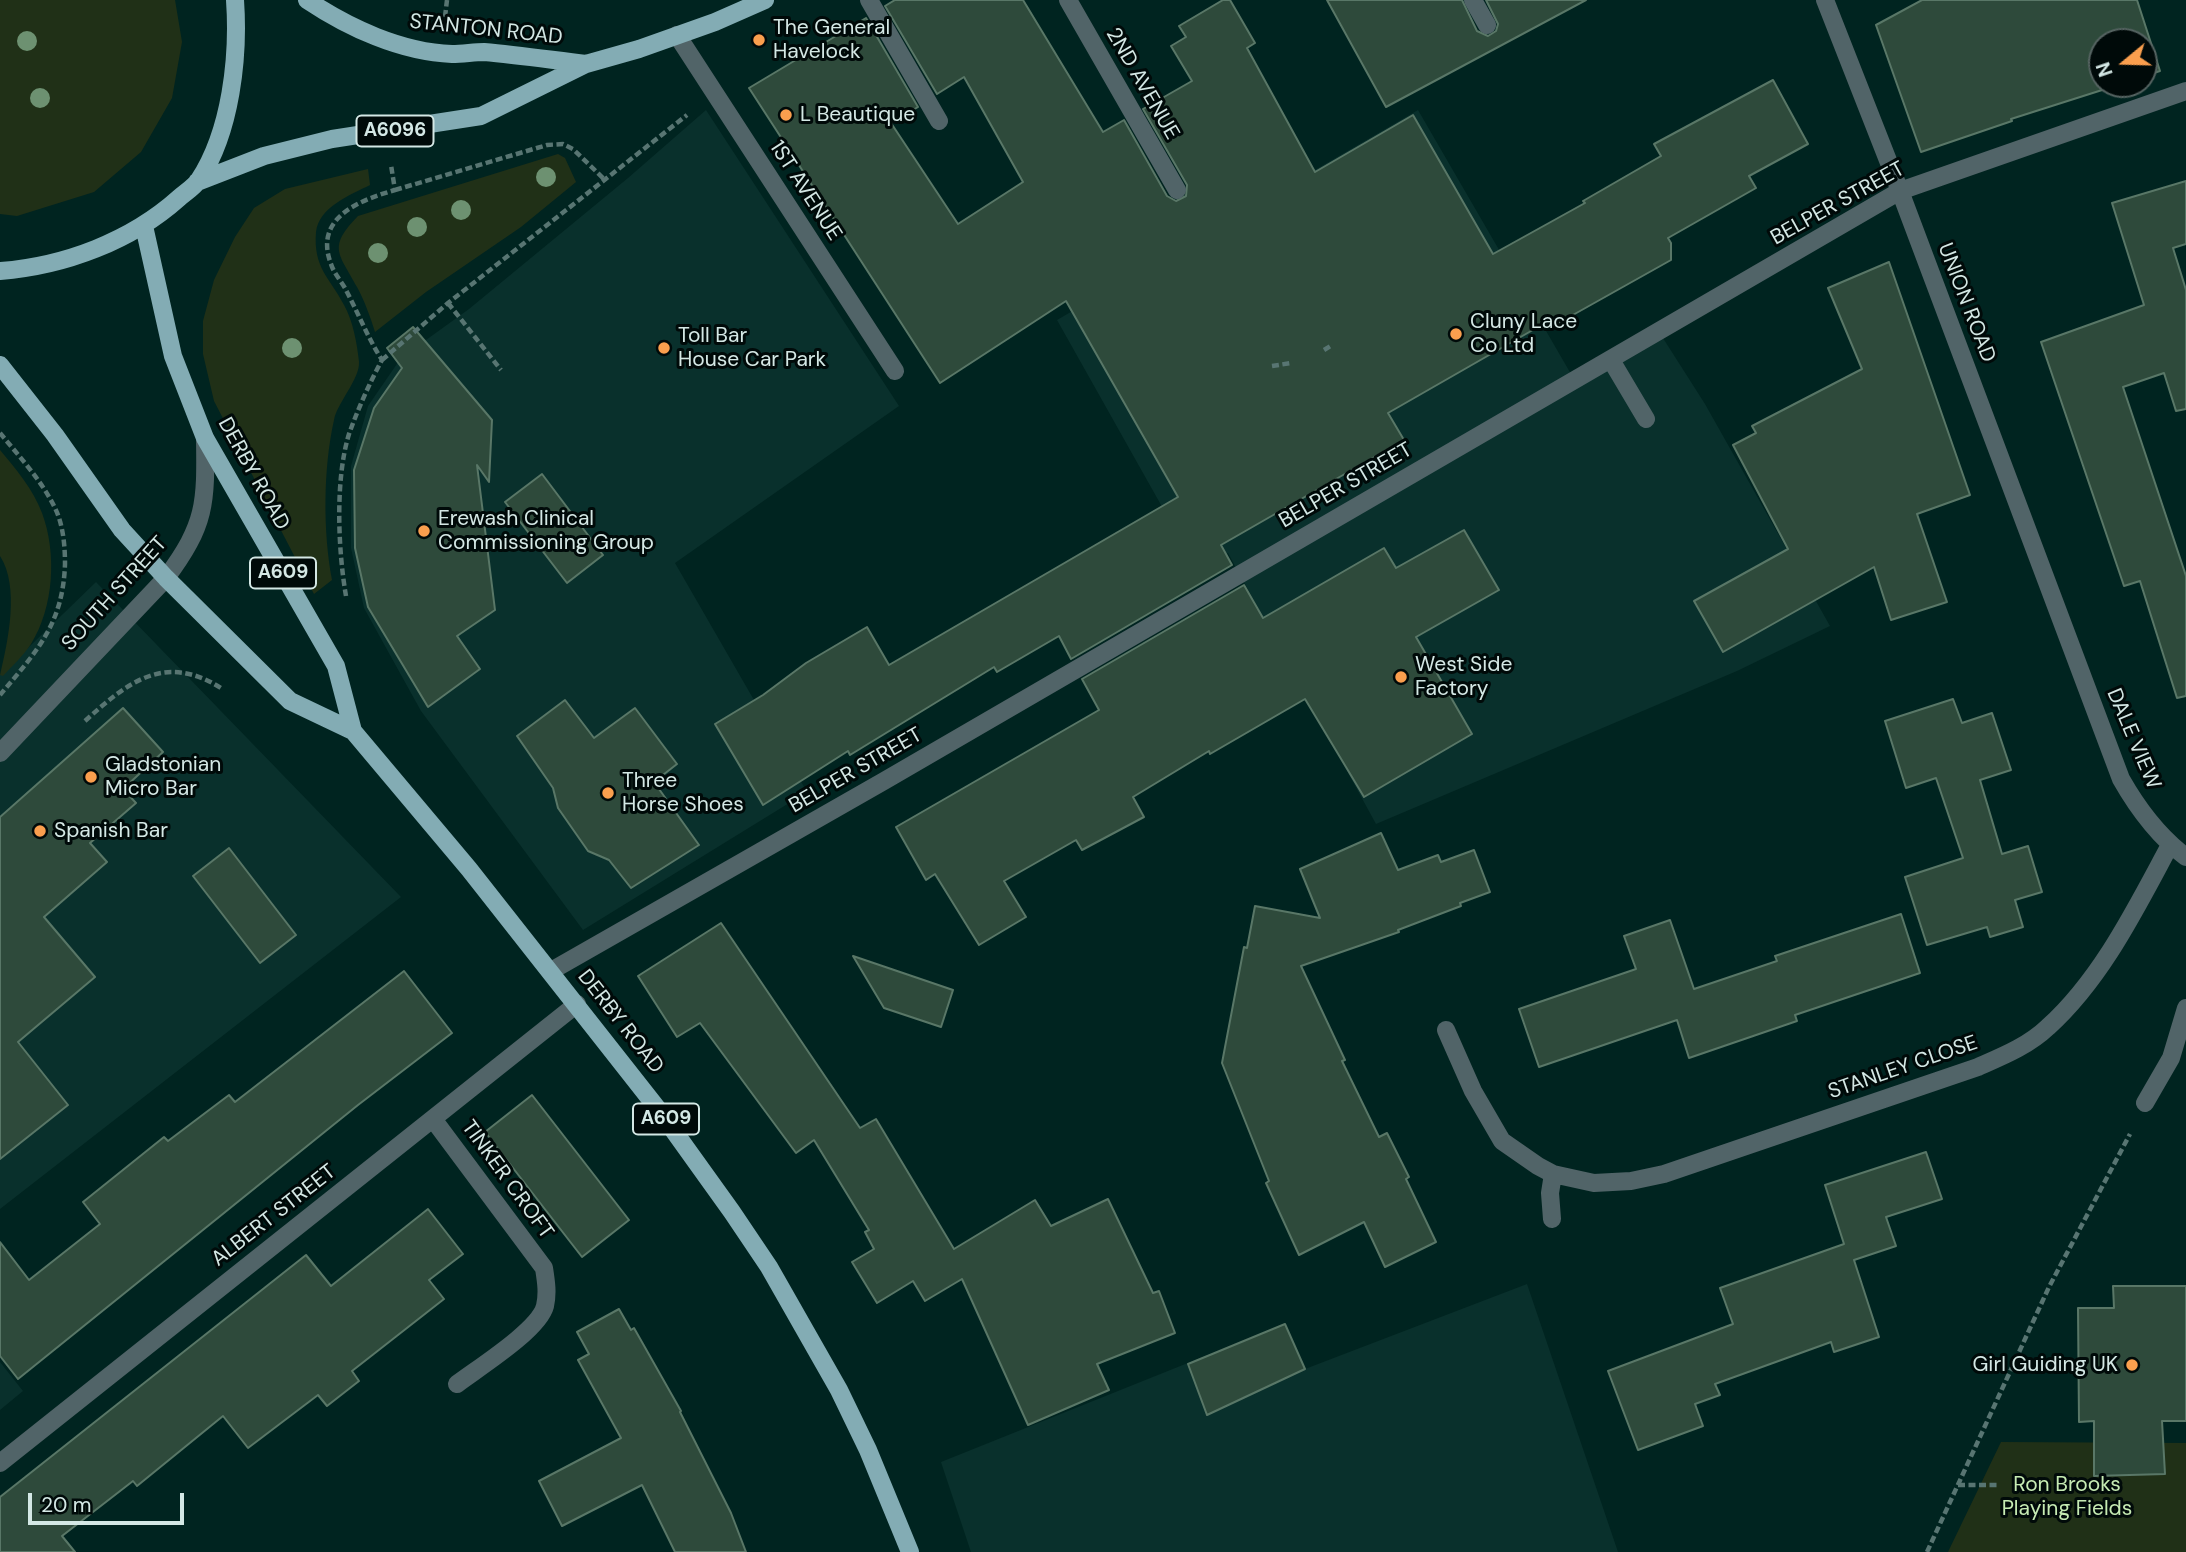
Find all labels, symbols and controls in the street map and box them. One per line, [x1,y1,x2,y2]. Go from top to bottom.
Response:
street label: STANTON ROAD [408,9,564,51]
place label: The General Havelock [773,15,890,65]
street label: 2ND AVENUE [1100,24,1184,144]
north arrow [2088,28,2158,98]
marker: The General Havelock [751,32,767,48]
text: N [2090,59,2119,80]
place label: L Beautique [800,102,915,128]
marker: L Beautique [778,107,794,123]
road number: A6096 [356,116,434,146]
street label: 1ST AVENUE [763,136,847,246]
street label: BELPER STREET [1767,157,1909,251]
street label: UNION ROAD [1932,240,2000,366]
place label: Cluny Lace Co Ltd [1470,309,1577,359]
place label: Toll Bar House Car Park [678,323,826,373]
marker: Cluny Lace Co Ltd [1448,326,1464,342]
marker: Toll Bar House Car Park [656,340,672,356]
street label: DERBY ROAD [212,413,294,535]
street label: BELPER STREET [1275,438,1417,534]
place label: Erewash Clinical Commissioning Group [438,506,654,556]
marker: Erewash Clinical Commissioning Group [416,523,432,539]
street label: SOUTH STREET [57,532,173,656]
road number: A609 [250,558,316,588]
place label: West Side Factory [1415,652,1512,702]
marker: West Side Factory [1393,669,1409,685]
street label: DALE VIEW [2100,685,2166,793]
street label: BELPER STREET [785,723,927,819]
place label: Gladstonian Micro Bar [105,752,221,802]
place label: Three Horse Shoes [622,768,744,818]
marker: Gladstonian Micro Bar [83,769,99,785]
marker: Three Horse Shoes [600,785,616,801]
place label: Spanish Bar [54,818,168,844]
marker: Spanish Bar [32,823,48,839]
street label: DERBY ROAD [572,965,668,1079]
street label: STANLEY CLOSE [1825,1031,1981,1105]
road number: A609 [633,1104,699,1134]
street label: TINKER CROFT [456,1116,558,1244]
street label: ALBERT STREET [207,1160,341,1272]
place label: Girl Guiding UK [1972,1352,2118,1378]
marker: Girl Guiding UK [2124,1357,2140,1373]
park label: Ron Brooks Playing Fields [2002,1472,2132,1522]
scale bar [32,1478,187,1522]
text: 20 m [41,1491,92,1519]

